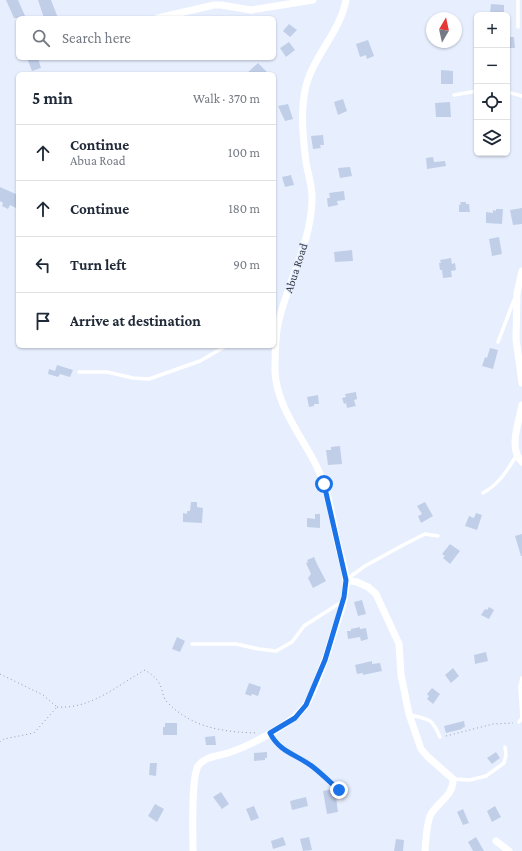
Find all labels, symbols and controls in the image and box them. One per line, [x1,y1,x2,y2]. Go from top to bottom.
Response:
north arrow [426,12,462,48]
map controls [474,12,510,156]
button: + [474,12,510,48]
search box [16,16,276,60]
icon: search [30,27,52,49]
text: Search here [62,30,131,46]
button: − [474,48,510,84]
button: locate [474,84,510,120]
text: 5 min [32,89,73,108]
text: Walk · 370 m [193,91,260,106]
button: layers [474,120,510,156]
text: Continue [70,137,129,153]
icon: ahead [32,142,54,164]
text: 100 m [228,145,260,160]
text: Abua Road [70,153,126,168]
icon: ahead [32,198,54,220]
text: Continue [70,201,129,217]
text: 180 m [228,201,260,216]
street label: Abua Road [281,241,311,295]
icon: left [32,254,54,276]
text: Turn left [70,257,126,273]
text: 90 m [233,257,260,272]
icon: arrive [32,310,54,332]
text: Arrive at destination [70,313,201,329]
route start [315,475,333,493]
route end [330,781,348,799]

